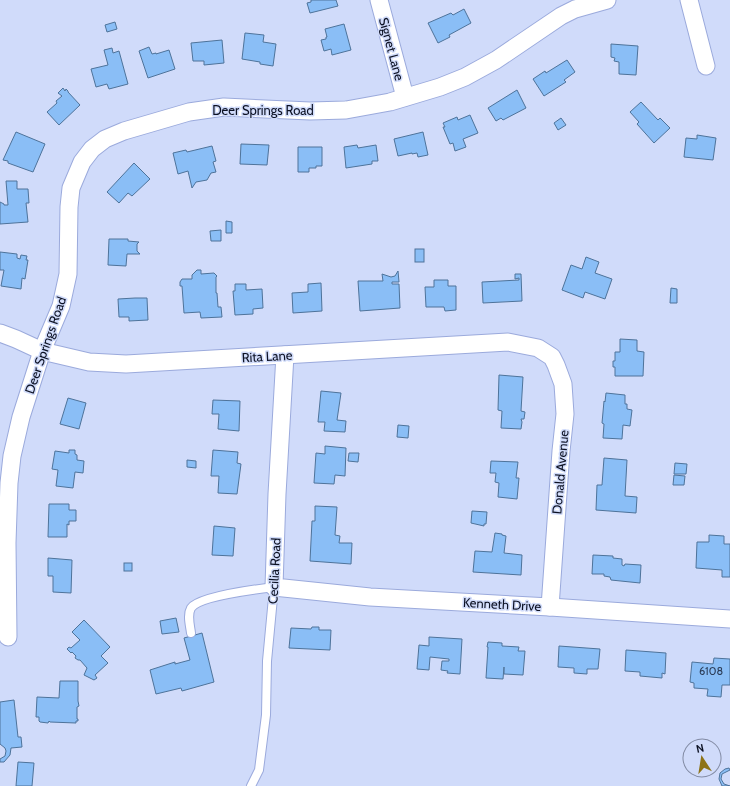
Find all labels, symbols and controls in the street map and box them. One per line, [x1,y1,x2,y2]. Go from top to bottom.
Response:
street label: Signet Lane [376,16,408,83]
street label: Deer Springs Road [212,102,314,118]
street label: Deer Springs Road [21,294,69,396]
street label: Rita Lane [241,347,293,365]
street label: Donald Avenue [548,429,572,515]
street label: Cecilia Road [264,537,284,605]
street label: Kenneth Drive [462,594,542,614]
house number: 6108 [699,664,723,678]
north arrow [682,738,722,778]
text: N [695,741,705,756]

